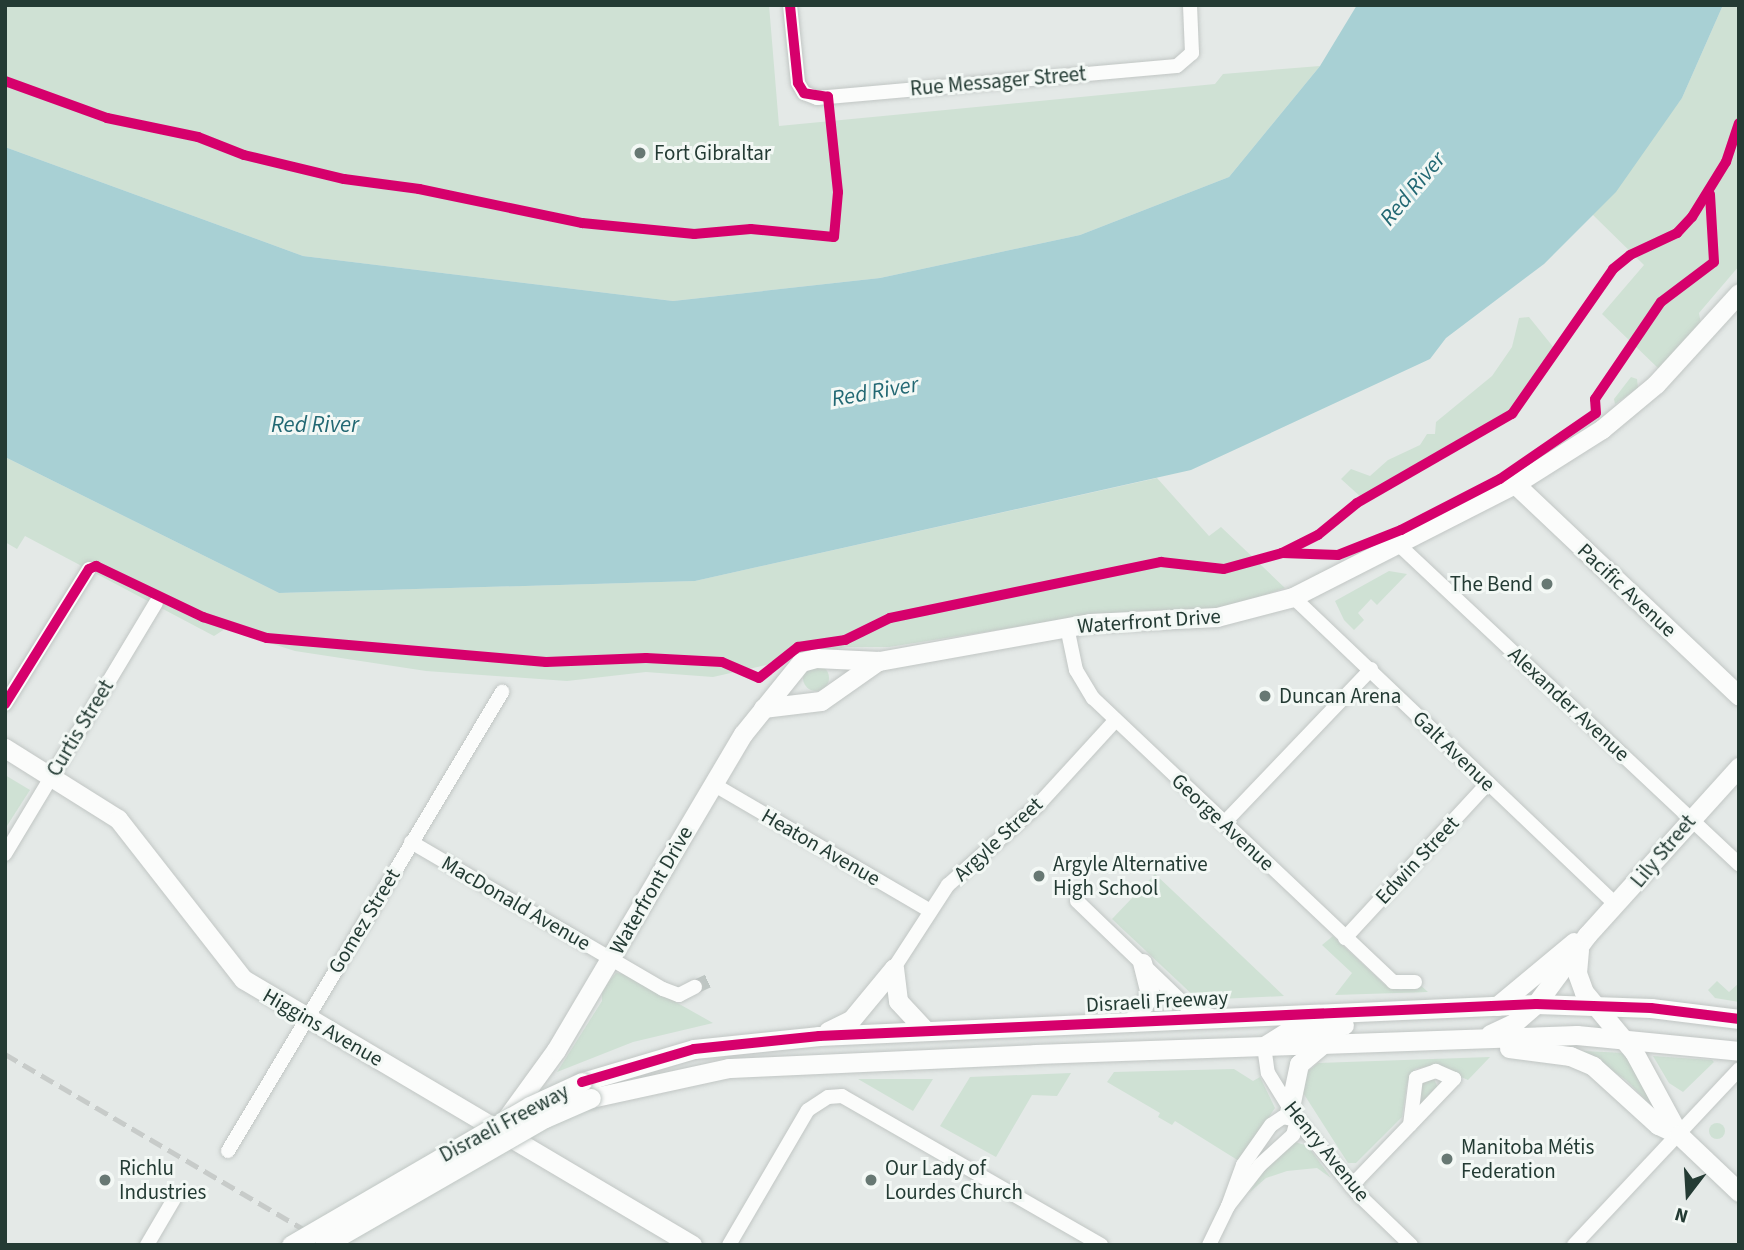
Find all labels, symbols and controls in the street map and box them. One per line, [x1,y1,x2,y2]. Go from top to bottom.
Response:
street label: Rue Messager Street [909,61,1087,101]
place label: Fort Gibraltar [654,140,771,166]
marker: Fort Gibraltar [632,145,648,161]
water label: Red River [1374,146,1452,232]
water label: Red River [829,371,921,413]
water label: Red River [271,411,359,439]
street label: Pacific Avenue [1572,538,1682,642]
place label: The Bend [1450,571,1533,597]
marker: The Bend [1539,576,1555,592]
street label: Waterfront Drive [1076,603,1222,639]
street label: Alexander Avenue [1503,641,1635,767]
street label: Curtis Street [41,675,119,781]
place label: Duncan Arena [1279,683,1401,709]
marker: Duncan Arena [1257,688,1273,704]
street label: Galt Avenue [1408,705,1500,797]
street label: George Avenue [1166,768,1280,876]
street label: Argyle Street [949,792,1047,886]
street label: Heaton Avenue [757,803,885,891]
street label: Lily Street [1625,809,1701,893]
street label: Edwin Street [1370,811,1464,909]
street label: Waterfront Drive [604,821,698,959]
street label: MacDonald Avenue [437,850,595,956]
place label: Argyle Alternative High School [1053,851,1208,901]
street label: Gomez Street [323,864,405,978]
marker: Argyle Alternative High School [1031,868,1047,884]
street label: Higgins Avenue [259,982,387,1072]
street label: Disraeli Freeway [1085,985,1229,1017]
street label: Disraeli Freeway [435,1078,573,1168]
street label: Henry Avenue [1279,1096,1375,1206]
place label: Manitoba Métis Federation [1461,1134,1594,1184]
marker: Manitoba Métis Federation [1439,1151,1455,1167]
place label: Richlu Industries [119,1155,206,1205]
place label: Our Lady of Lourdes Church [885,1155,1023,1205]
north arrow [1653,1159,1723,1229]
marker: Richlu Industries [97,1172,113,1188]
marker: Our Lady of Lourdes Church [863,1172,879,1188]
text: N [1672,1200,1692,1229]

